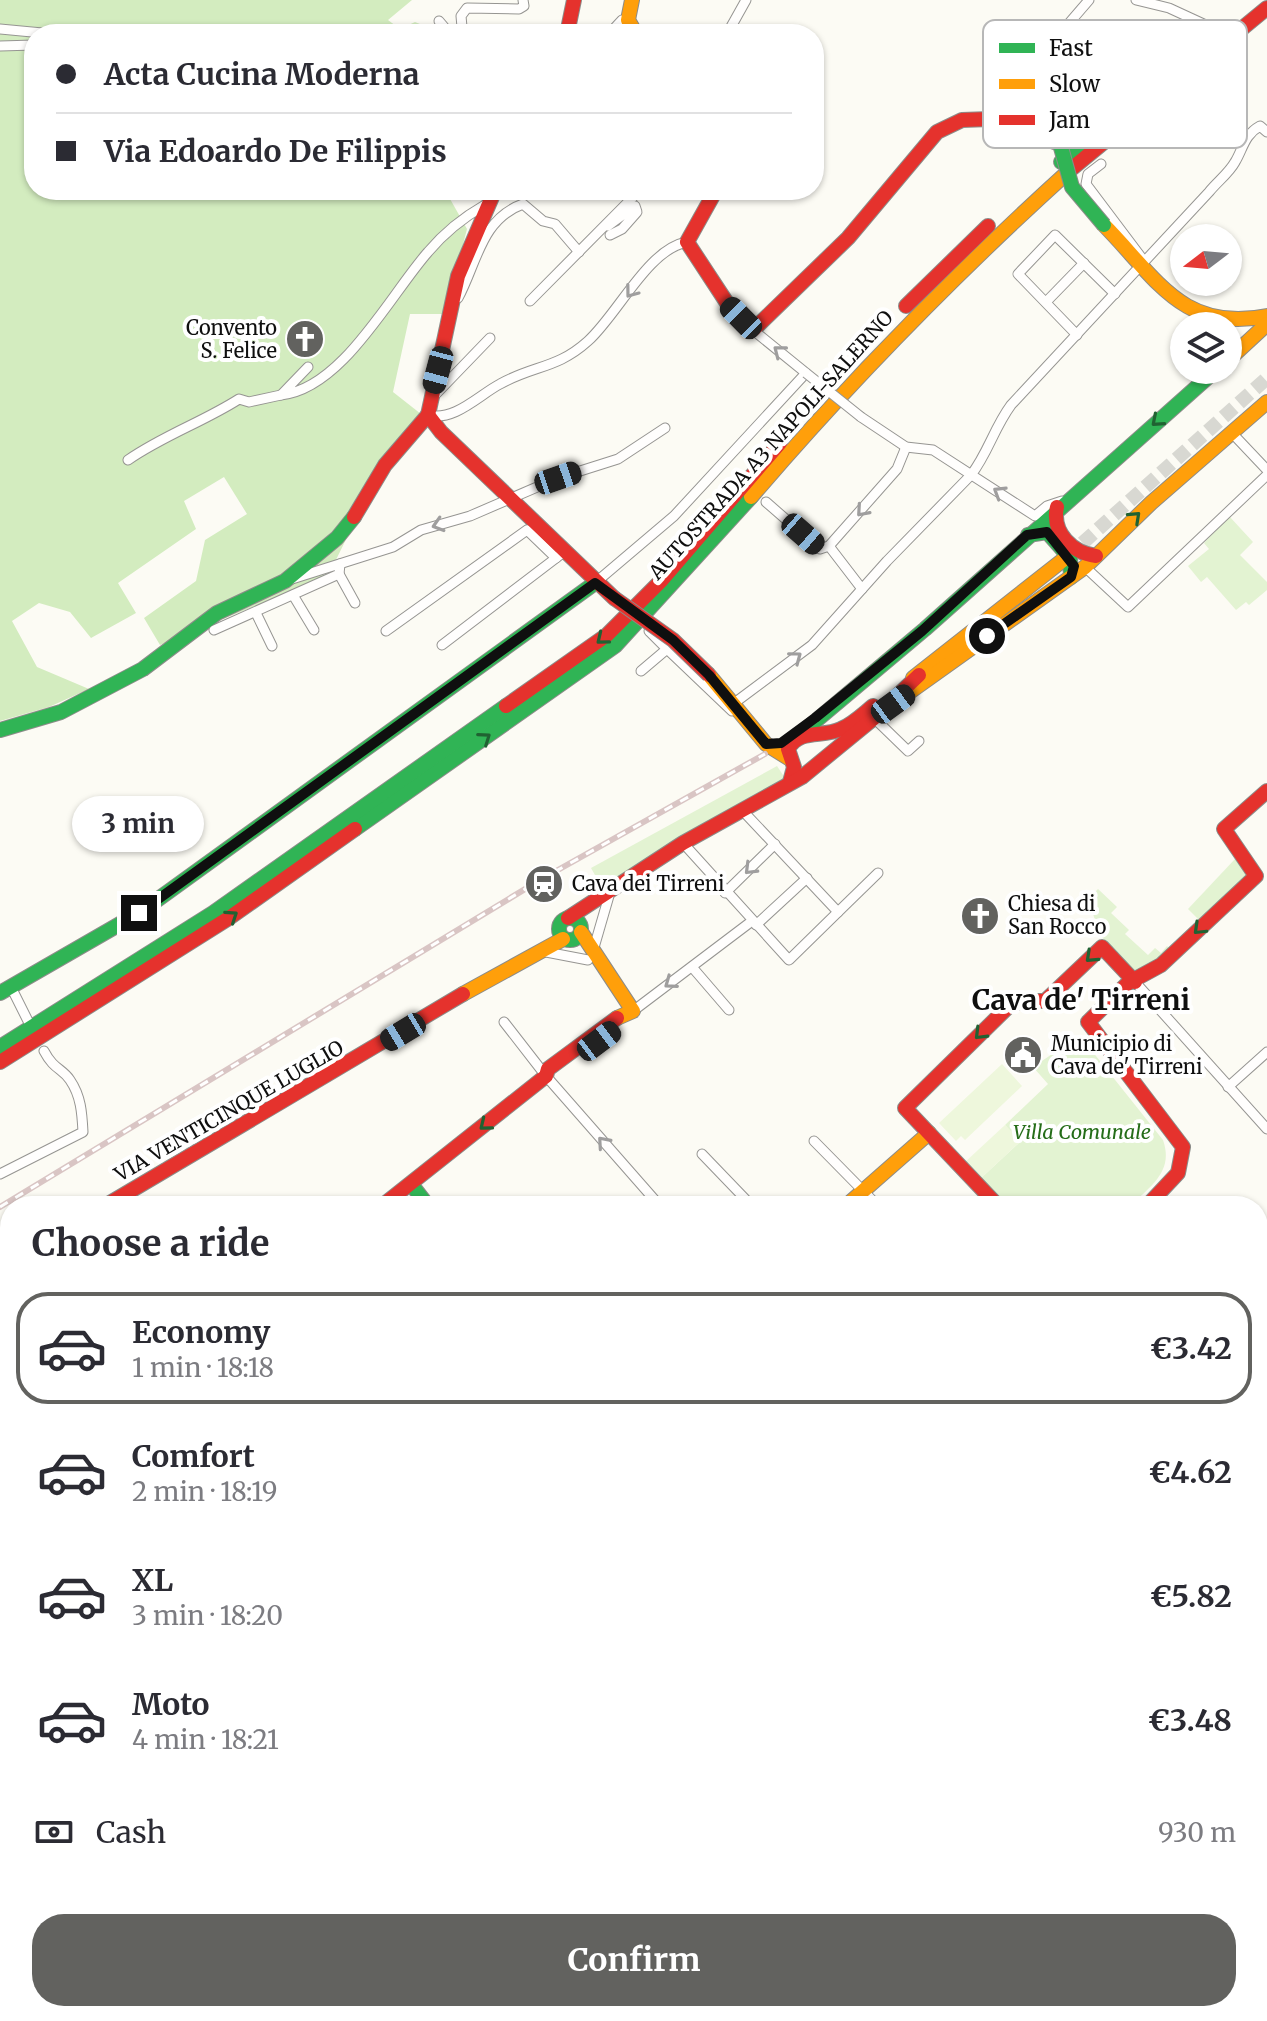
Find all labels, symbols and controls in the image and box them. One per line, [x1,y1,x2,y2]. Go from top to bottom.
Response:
legend [983,20,1247,148]
text: Fast [1049,34,1093,62]
text: Acta Cucina Moderna [104,55,420,93]
text: Slow [1049,70,1100,98]
text: Jam [1048,106,1090,134]
text: Via Edoardo De Filippis [104,132,447,170]
north arrow [1170,224,1242,296]
map controls [1170,224,1242,384]
one-way arrow [626,283,640,298]
car [716,293,766,343]
street label: AUTOSTRADA A3 NAPOLI-SALERNO [642,305,898,585]
button: layers [1170,312,1242,384]
place label: Convento S. Felice [186,315,277,363]
church icon: Convento S. Felice [284,318,326,360]
car [420,344,456,396]
one-way arrow [774,347,789,361]
one-way arrow [1151,411,1166,426]
car [531,459,585,497]
one-way arrow [993,487,1008,502]
one-way arrow [858,501,872,516]
car [777,509,829,559]
one-way arrow [1126,513,1141,527]
one-way arrow [432,516,446,532]
route start [969,618,1005,654]
one-way arrow [596,629,611,643]
one-way arrow [787,653,801,667]
car [867,680,919,728]
one-way arrow [477,733,491,748]
callout: 3 min [73,797,205,853]
text: 3 min [101,807,175,840]
one-way arrow [745,860,759,874]
station icon: Cava dei Tirreni [523,863,565,905]
place label: Cava dei Tirreni [572,871,724,896]
place label: Chiesa di San Rocco [1008,891,1107,939]
route end [121,895,157,931]
church icon: Chiesa di San Rocco [959,895,1001,937]
one-way arrow [223,911,237,926]
one-way arrow [1194,920,1208,935]
one-way arrow [1086,948,1100,963]
one-way arrow [665,974,679,988]
district label: Cava de' Tirreni [972,982,1190,1018]
car [376,1009,430,1055]
car [573,1017,625,1065]
one-way arrow [975,1025,989,1040]
place label: Municipio di Cava de' Tirreni [1051,1031,1203,1079]
public building icon: Municipio di Cava de' Tirreni [1002,1034,1044,1076]
street label: VIA VENTICINQUE LUGLIO [109,1035,348,1187]
one-way arrow [480,1115,494,1130]
park label: Villa Comunale [1013,1119,1151,1144]
one-way arrow [599,1137,613,1152]
text: Choose a ride [32,1221,269,1266]
icon: car [36,1312,108,1384]
text: Economy [132,1313,270,1351]
text: €3.42 [1150,1329,1232,1367]
text: 1 min · 18:18 [132,1351,274,1384]
icon: car [36,1436,108,1508]
text: Comfort [132,1437,255,1475]
text: €4.62 [1148,1453,1232,1491]
text: 2 min · 18:19 [132,1475,278,1508]
icon: car [36,1560,108,1632]
text: XL [132,1561,173,1599]
text: €5.82 [1150,1577,1232,1615]
text: 3 min · 18:20 [132,1599,283,1632]
icon: car [36,1684,108,1756]
text: Moto [132,1685,210,1723]
text: €3.48 [1148,1701,1232,1739]
text: 4 min · 18:21 [132,1723,279,1756]
icon: cash [32,1810,76,1854]
text: Cash [96,1813,166,1851]
text: 930 m [1158,1816,1236,1849]
button: Confirm [32,1914,1236,2006]

